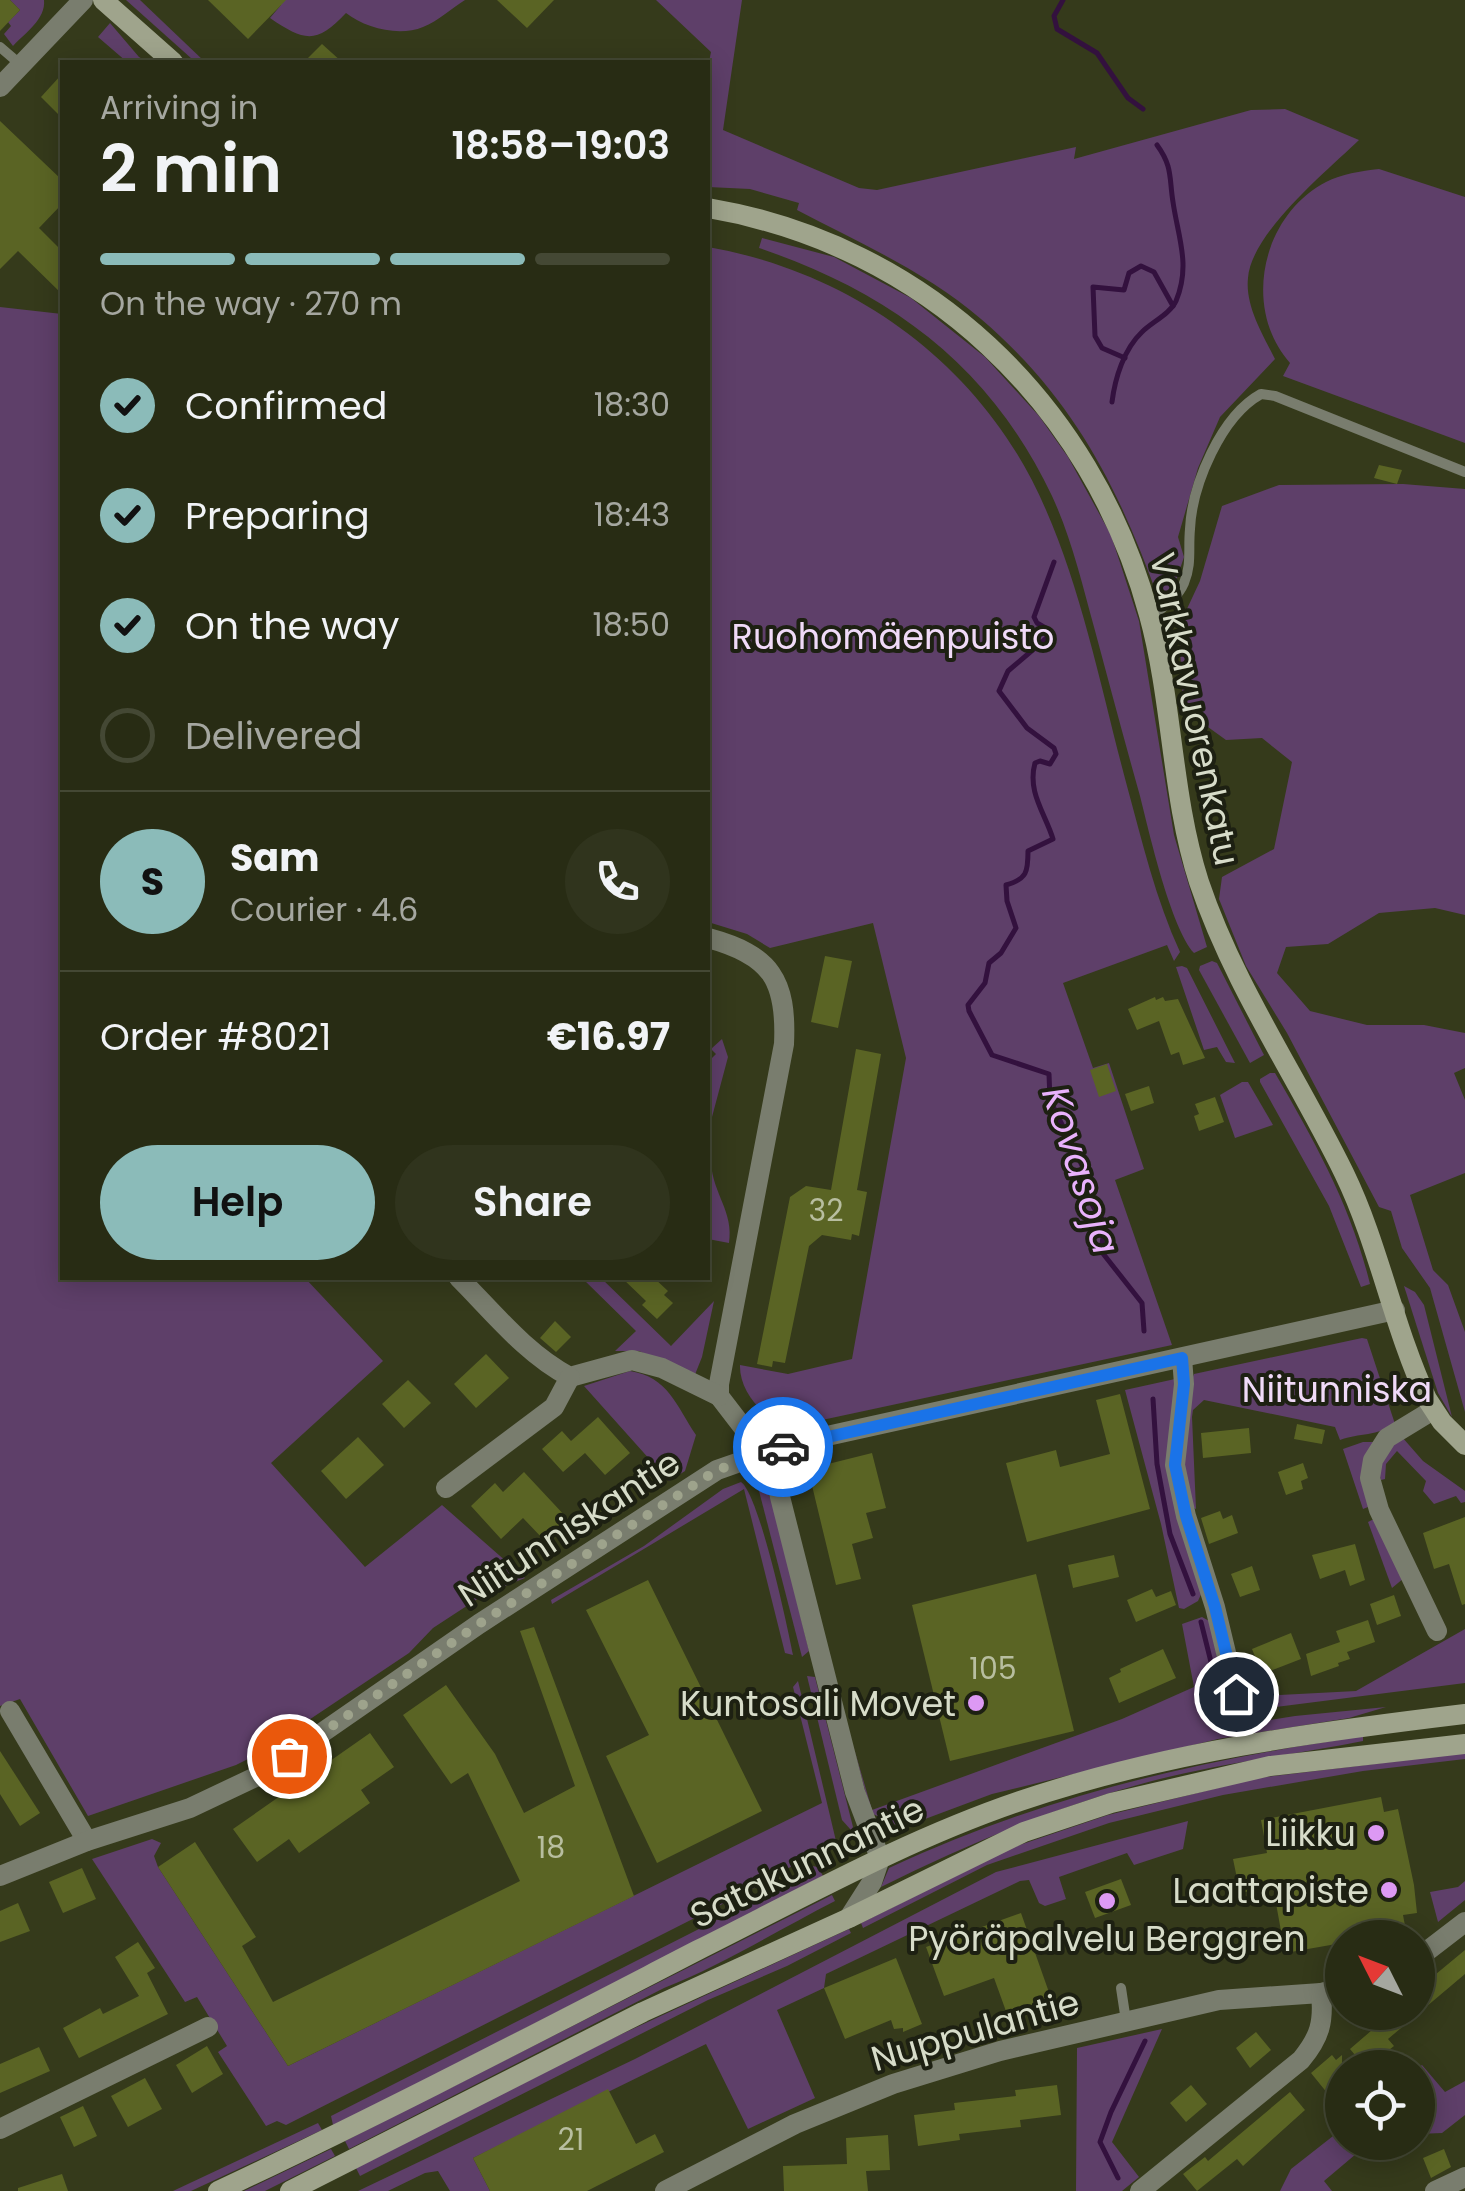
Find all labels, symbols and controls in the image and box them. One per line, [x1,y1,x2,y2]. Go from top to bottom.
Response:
text: Arriving in [100,85,258,130]
text: 18:58–19:03 [451,119,670,172]
text: 2 min [100,124,282,215]
text: On the way · 270 m [100,281,402,326]
icon: check [100,378,155,433]
text: Confirmed [185,379,387,432]
text: 18:30 [594,382,670,427]
icon: check [100,488,155,543]
text: Preparing [185,489,370,542]
text: 18:43 [594,492,670,537]
street label: Varkkavuorenkatu [1138,548,1252,870]
icon: check [100,598,155,653]
text: On the way [185,599,399,652]
text: 18:50 [593,602,670,647]
park label: Ruohomäenpuisto [732,612,1054,661]
text: Delivered [185,709,362,762]
button: phone [565,829,670,934]
text: Sam [230,831,319,884]
text: S [141,855,164,908]
text: Courier · 4.6 [230,887,418,932]
text: Order #8021 [100,1010,331,1063]
text: €16.97 [547,1010,670,1063]
water label: Kovasoja [1029,1079,1133,1261]
button: Help [100,1145,375,1260]
button: Share [395,1145,670,1260]
house number: 32 [809,1189,843,1232]
park label: Niitunniska [1242,1365,1432,1414]
courier [733,1397,833,1497]
icon: car [756,1420,811,1475]
street label: Niitunniskantie [448,1438,690,1618]
house number: 105 [969,1647,1017,1690]
pin [1194,1652,1279,1737]
icon: home [1209,1667,1264,1722]
place label: Kuntosali Movet [680,1679,956,1728]
marker: Kuntosali Movet [965,1692,987,1714]
pin [247,1714,332,1799]
icon: bag [262,1729,317,1784]
street label: Satakunnantie [682,1784,932,1940]
place label: Liikku [1265,1809,1356,1858]
marker: Liikku [1365,1822,1387,1844]
house number: 18 [537,1826,565,1869]
place label: Laattapiste [1172,1866,1369,1915]
marker: Laattapiste [1378,1879,1400,1901]
marker: Pyöräpalvelu Berggren [1096,1890,1118,1912]
place label: Pyöräpalvelu Berggren [908,1914,1306,1963]
north arrow [1325,1920,1435,2030]
map controls [1325,1920,1435,2160]
street label: Nuppulantie [865,1977,1085,2083]
button: locate [1325,2050,1435,2160]
house number: 21 [558,2118,584,2161]

